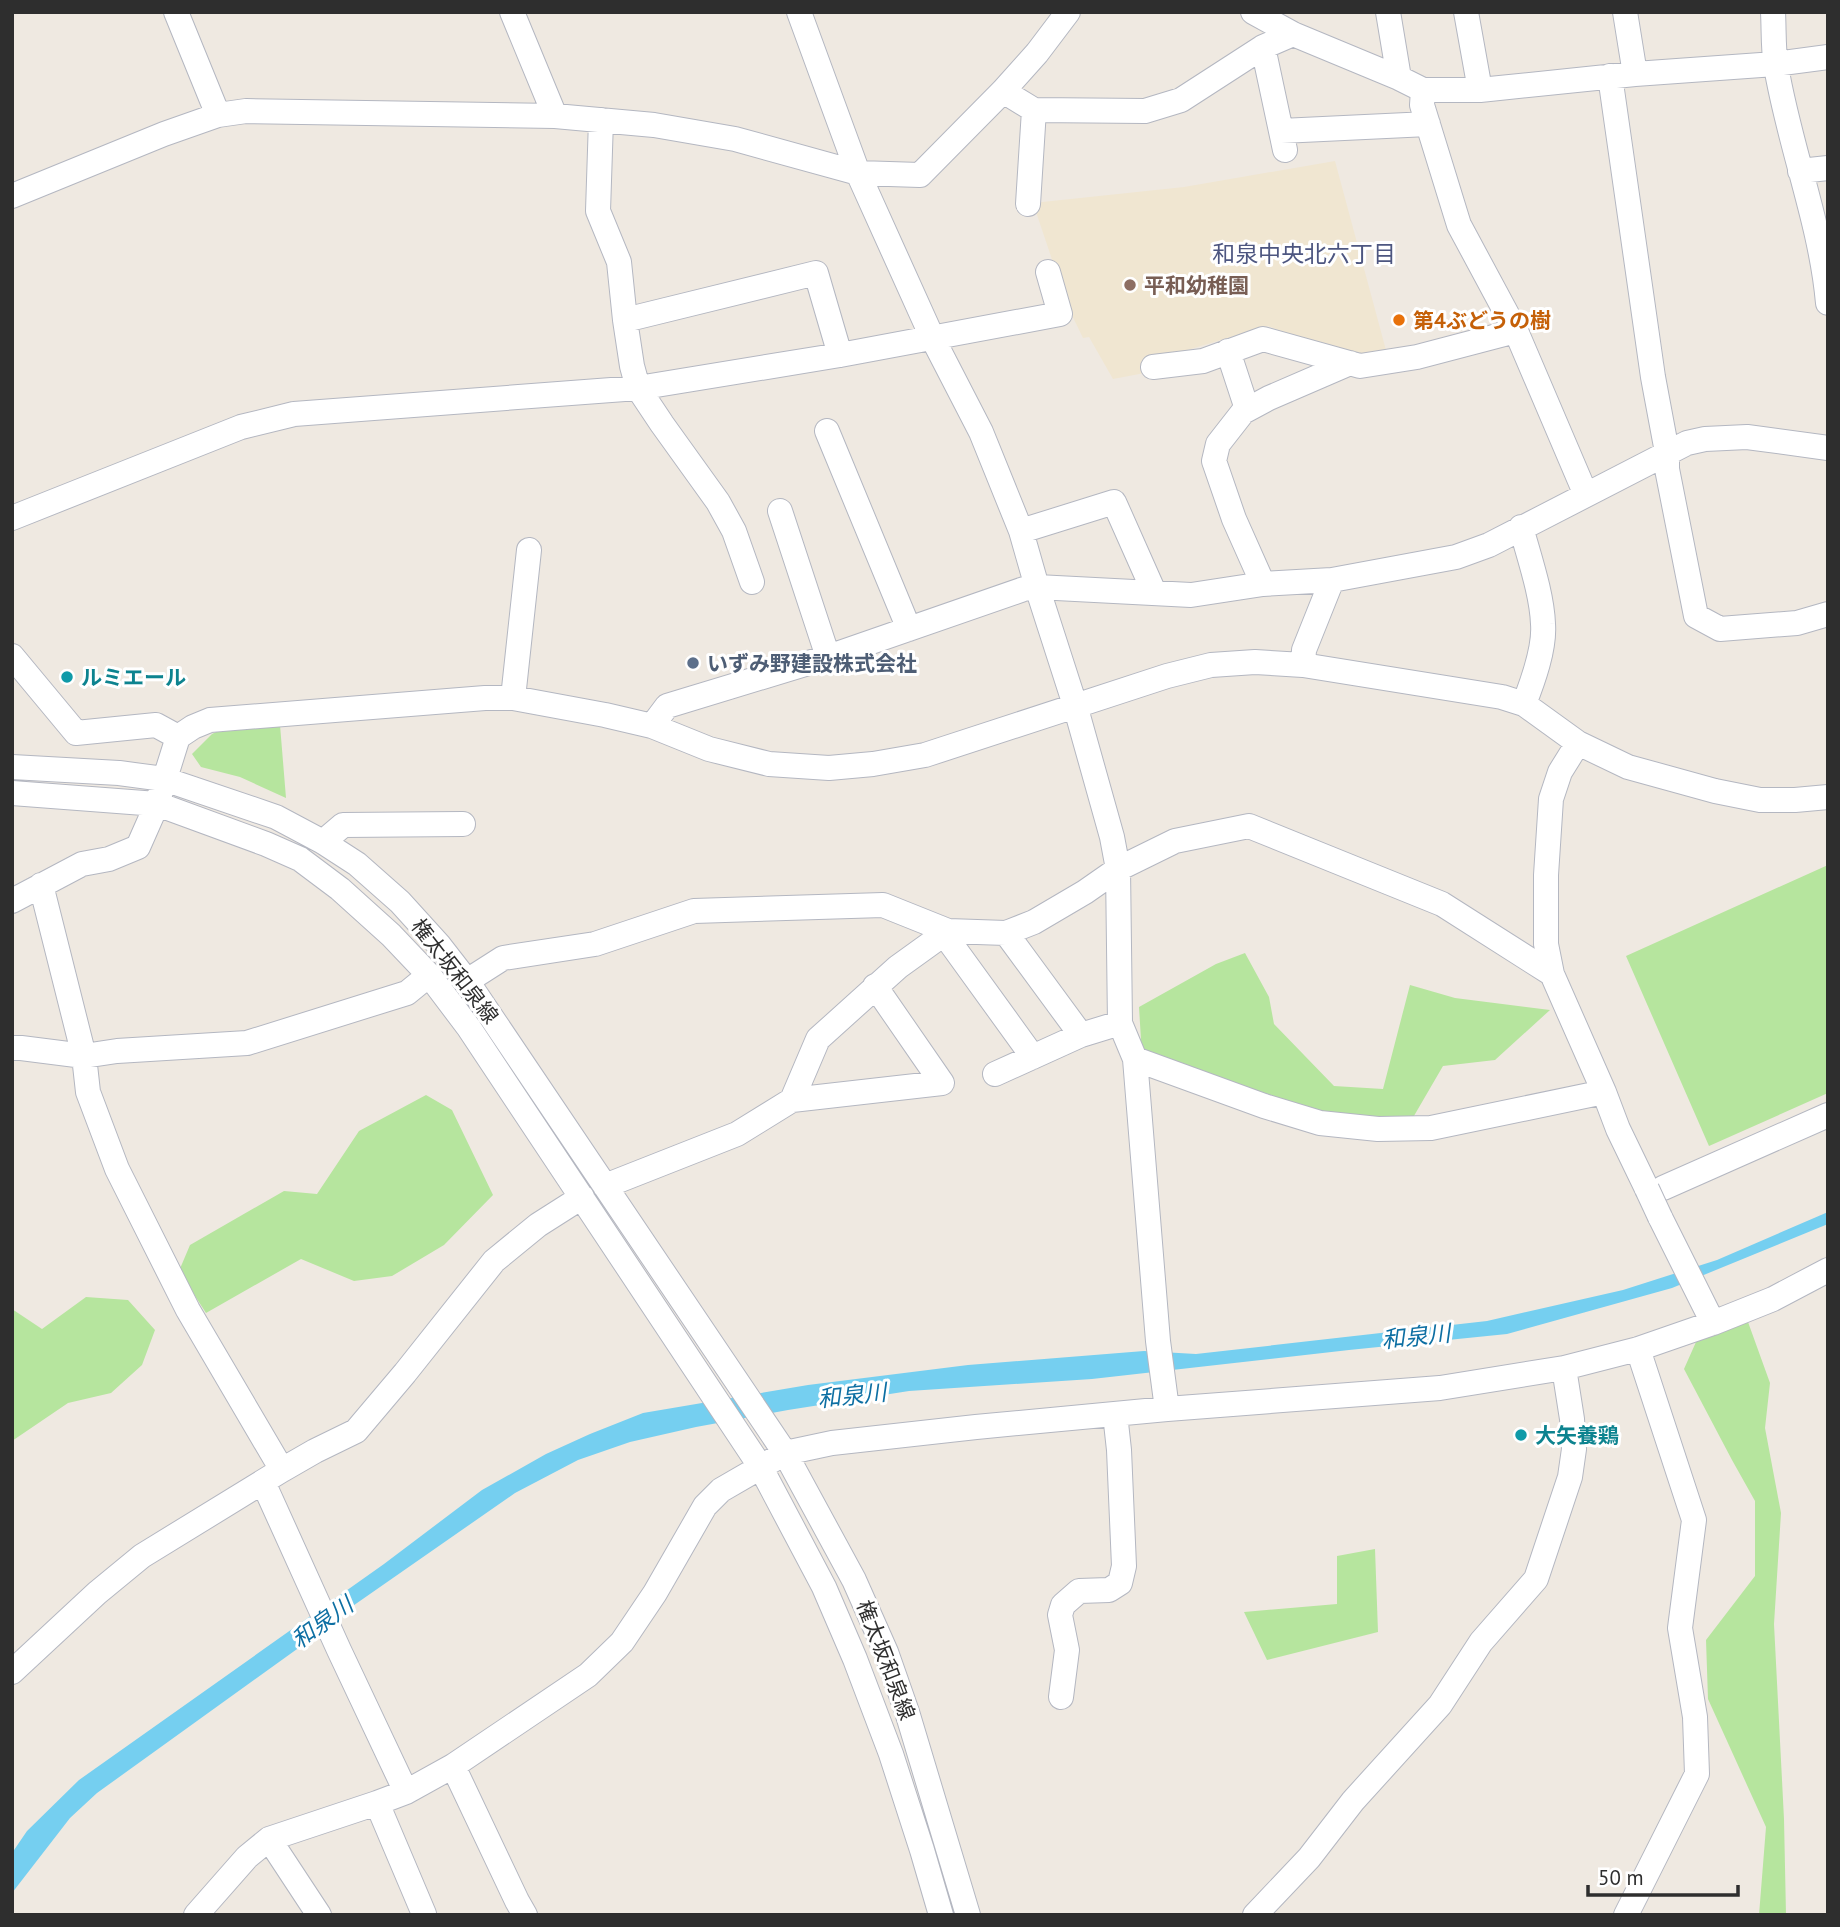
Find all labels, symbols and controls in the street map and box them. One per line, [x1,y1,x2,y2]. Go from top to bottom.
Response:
district label: 和泉中央北六丁目 [1212,239,1396,268]
place label: 平和幼稚園 [1144,272,1249,299]
marker: 平和幼稚園 [1122,277,1138,293]
place label: 第4ぶどうの樹 [1413,307,1551,334]
marker: 第4ぶどうの樹 [1391,312,1407,328]
place label: いずみ野建設株式会社 [707,650,917,677]
marker: いずみ野建設株式会社 [685,655,701,671]
place label: ルミエール [81,664,186,691]
marker: ルミエール [59,669,75,685]
street label: 権太坂和泉線 [406,913,504,1029]
water label: 和泉川 [1380,1318,1455,1354]
water label: 和泉川 [816,1377,891,1413]
place label: 大矢養鶏 [1535,1422,1619,1449]
marker: 大矢養鶏 [1513,1427,1529,1443]
water label: 和泉川 [286,1588,361,1654]
street label: 権太坂和泉線 [851,1596,921,1724]
scale bar [1588,1854,1738,1898]
text: 50 m [1598,1864,1644,1891]

